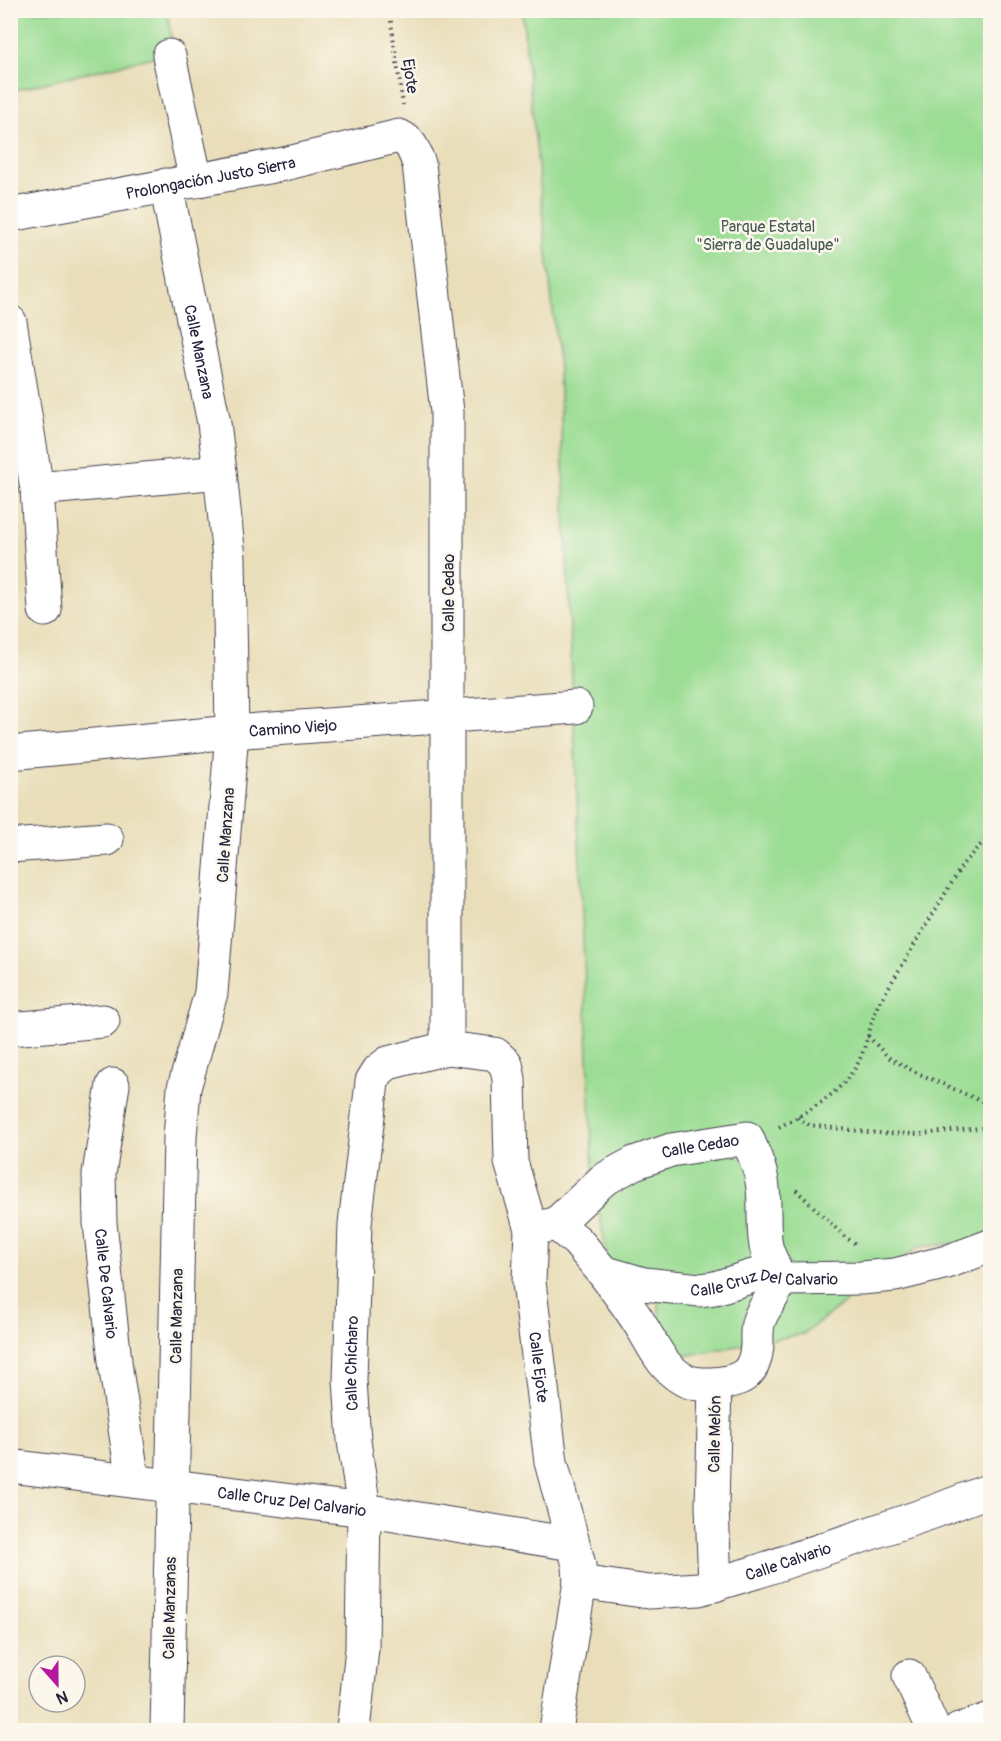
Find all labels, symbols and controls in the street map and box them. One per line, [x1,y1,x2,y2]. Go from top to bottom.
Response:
street label: Ejote [398,57,422,95]
street label: Prolongación Justo Sierra [124,153,298,204]
park label: Parque Estatal "Sierra de Guadalupe" [696,217,840,255]
street label: Calle Manzana [179,303,218,401]
street label: Calle Cedao [439,554,459,632]
street label: Camino Viejo [248,715,338,742]
street label: Calle Manzana [213,787,239,883]
street label: Calle Cedao [659,1130,741,1164]
street label: Calle De Calvario [90,1228,122,1340]
street label: Calle Cruz Del Calvario [689,1265,839,1301]
street label: Calle Manzana [166,1268,188,1364]
street label: Calle Chícharo [341,1315,363,1412]
street label: Calle Ejote [524,1331,553,1404]
street label: Calle Melón [704,1395,726,1473]
street label: Calle Cruz Del Calvario [216,1483,368,1521]
street label: Calle Calvario [743,1538,834,1586]
street label: Calle Manzanas [159,1556,181,1660]
north arrow [27,1654,87,1714]
text: N [53,1686,71,1708]

